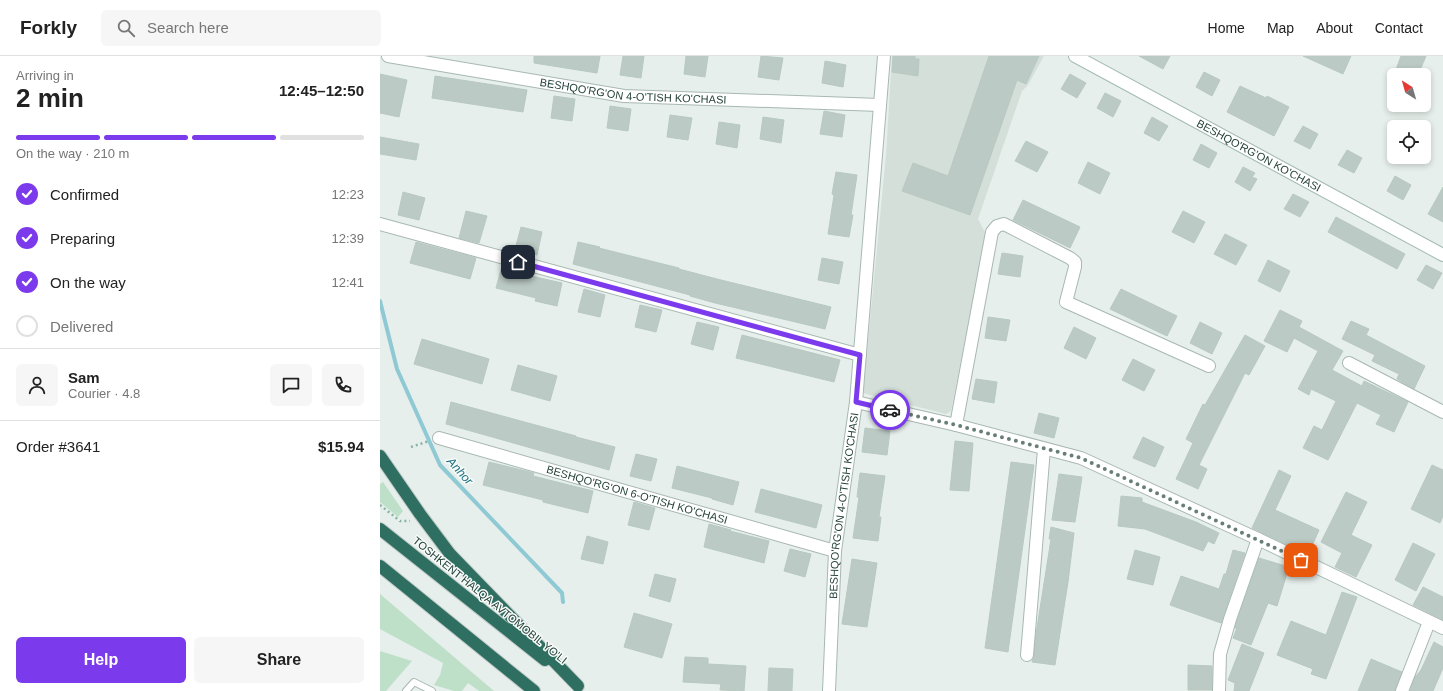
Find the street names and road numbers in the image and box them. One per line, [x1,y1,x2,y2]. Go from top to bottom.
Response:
street label: BESHQO'RG'ON 4-O'TISH KO'CHASI [539,76,727,106]
street label: BESHQO'RG'ON KO'CHASI [1195,117,1323,194]
street label: BESHQO'RG'ON 4-O'TISH KO'CHASI [827,412,860,599]
street label: BESHQO'RG'ON 6-O'TISH KO'CHASI [545,463,729,526]
street label: TOSHKENT HALQA AVTOMOBIL YO'LI [411,534,569,666]

